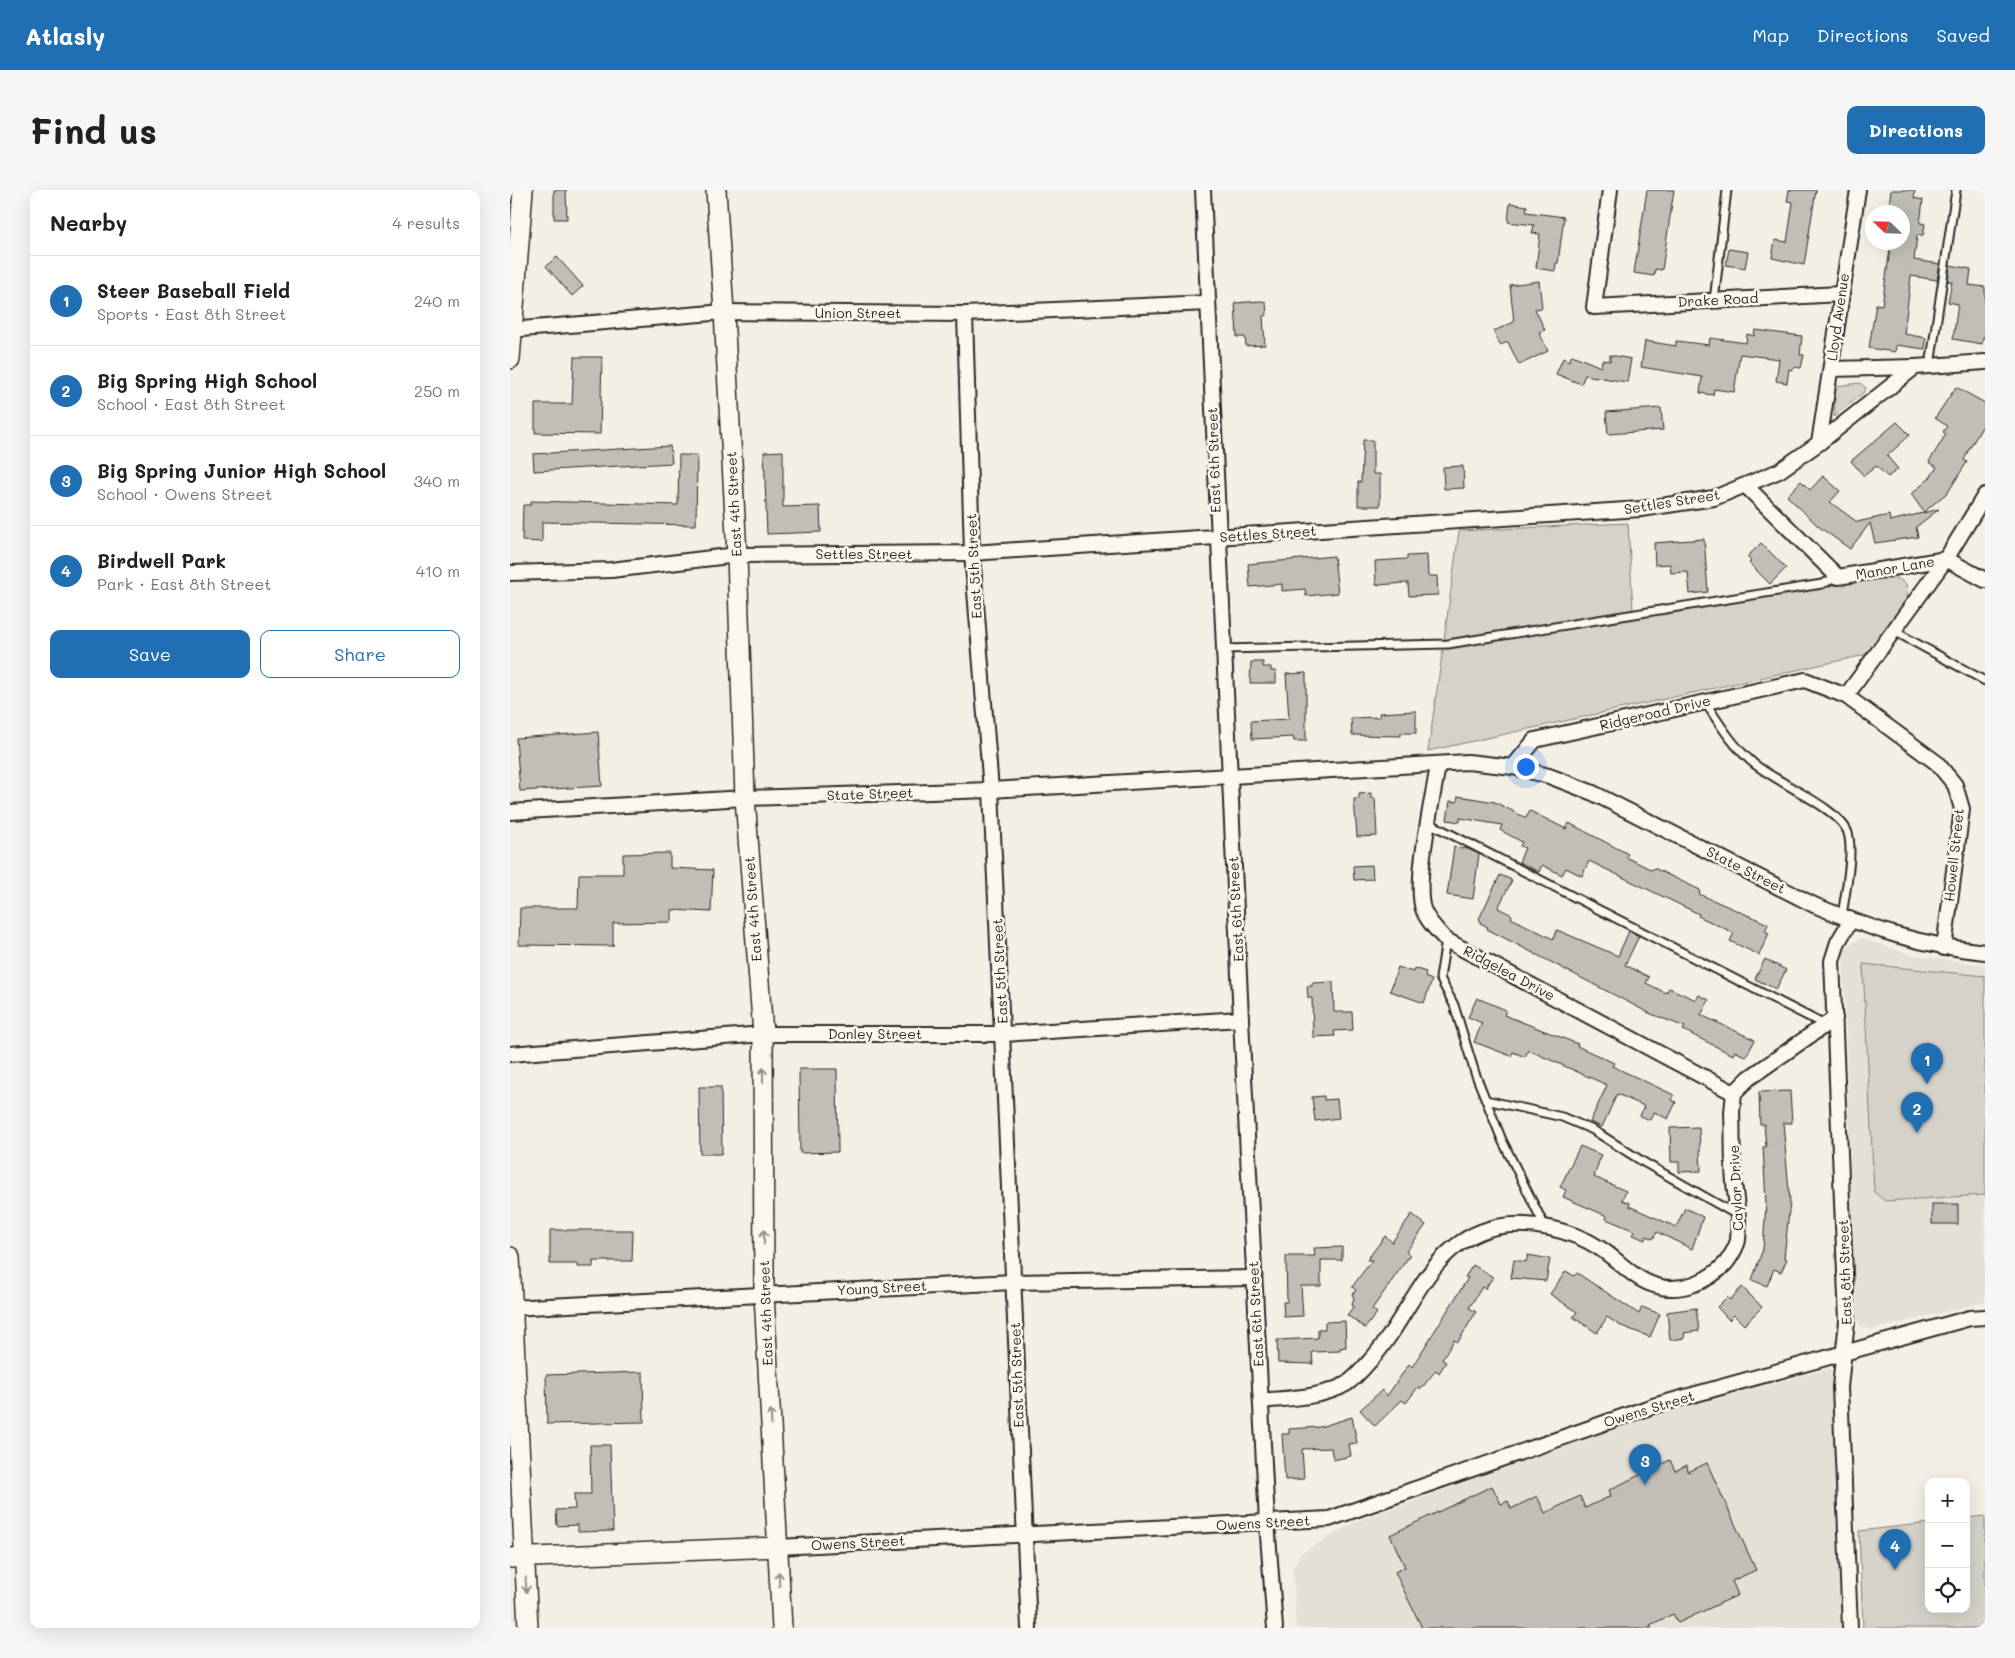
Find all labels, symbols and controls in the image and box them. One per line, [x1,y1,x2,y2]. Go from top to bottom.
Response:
text: Atlasly [25,20,105,51]
text: Map [1752,23,1789,47]
text: Directions [1817,23,1909,47]
text: Saved [1937,23,1990,47]
button: Directions [1847,106,1985,154]
text: Find us [30,107,157,153]
north arrow [1865,205,1910,250]
text: Nearby [50,209,127,236]
text: 4 results [392,212,460,233]
street label: Lloyd Avenue [1822,272,1853,362]
text: Steer Baseball Field [97,278,290,303]
street label: Drake Road [1677,288,1759,311]
text: 1 [62,290,70,311]
text: 240 m [414,290,460,311]
text: Sports · East 8th Street [97,303,286,324]
street label: Union Street [815,303,901,322]
text: Big Spring High School [97,368,317,393]
text: 2 [62,380,70,401]
text: 250 m [414,380,460,401]
text: School · East 8th Street [97,393,286,414]
street label: East 6th Street [1202,407,1225,513]
street label: East 4th Street [721,451,746,557]
text: Big Spring Junior High School [97,458,386,483]
text: 3 [61,470,71,491]
text: 340 m [413,470,460,491]
text: School · Owens Street [97,483,272,504]
street label: Settles Street [1623,485,1721,518]
street label: East 5th Street [961,513,986,619]
street label: Settles Street [1219,521,1317,546]
street label: Settles Street [816,544,912,563]
text: Birdwell Park [97,548,226,573]
street label: Manor Lane [1854,551,1936,584]
text: 4 [61,560,71,581]
text: 410 m [416,560,460,581]
text: Park · East 8th Street [97,573,271,594]
button: Save [50,630,250,678]
button: Share [260,630,460,678]
street label: Ridgeroad Drive [1598,691,1712,735]
your location [1513,754,1539,780]
street label: State Street [826,782,914,805]
street label: Howell Street [1939,807,1968,903]
street label: State Street [1703,841,1789,898]
street label: East 4th Street [739,856,766,962]
street label: East 6th Street [1223,856,1248,962]
street label: East 5th Street [987,918,1012,1024]
street label: Ridgelea Drive [1460,940,1558,1005]
street label: Donley Street [828,1024,922,1043]
pin: 1 [1911,1043,1943,1084]
one-way arrow [758,1067,768,1083]
pin: 2 [1901,1092,1933,1133]
street label: Caylor Drive [1724,1144,1747,1232]
street label: East 8th Street [1833,1219,1856,1325]
one-way arrow [759,1229,769,1246]
street label: East 4th Street [754,1260,777,1366]
street label: East 6th Street [1243,1261,1268,1367]
street label: Young Street [837,1276,927,1299]
street label: East 5th Street [1005,1322,1028,1428]
street label: Owens Street [1601,1386,1697,1431]
one-way arrow [766,1409,775,1425]
pin: 3 [1629,1444,1661,1485]
map controls [1925,1478,1970,1613]
button: + [1925,1478,1970,1523]
street label: Owens Street [1215,1511,1311,1534]
button: − [1925,1523,1970,1568]
pin: 4 [1879,1529,1911,1570]
street label: Owens Street [810,1531,906,1554]
button: locate [1925,1568,1970,1613]
one-way arrow [775,1572,784,1588]
one-way arrow [522,1577,531,1593]

